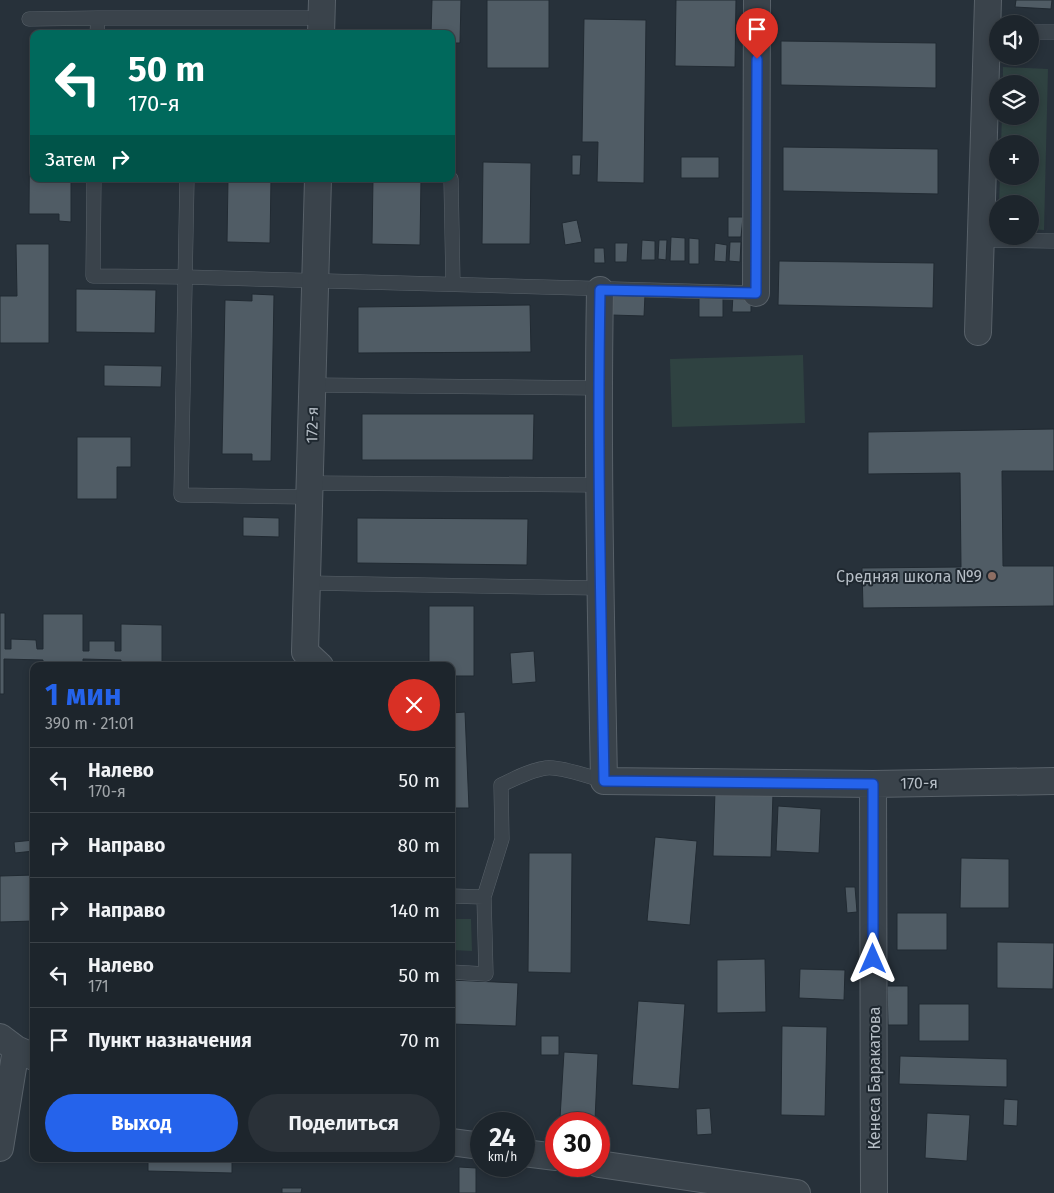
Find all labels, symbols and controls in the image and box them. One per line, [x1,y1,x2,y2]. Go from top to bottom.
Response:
pin [736,8,778,59]
icon: arrive [743,15,771,43]
map controls [989,15,1039,245]
button: sound [989,15,1039,65]
text: 50 m [128,48,205,90]
icon: left [45,50,110,115]
button: layers [989,75,1039,125]
text: 170-я [128,90,180,117]
button: + [989,135,1039,185]
icon: right [106,145,134,173]
text: Затем [45,148,96,171]
button: − [989,195,1039,245]
street label: 172-я [302,406,322,444]
place label: Средняя школа №9 [836,567,982,586]
marker: Средняя школа №9 [986,570,998,582]
text: 1 мин [45,677,122,713]
button: close [388,679,440,731]
text: 390 m · 21:01 [45,714,134,733]
text: Налево [88,759,154,782]
icon: left [45,766,73,794]
text: 50 m [399,769,440,792]
street label: 170-я [900,773,938,793]
text: 170-я [88,782,126,801]
icon: right [45,831,73,859]
text: Направо [88,834,165,857]
text: 80 m [398,834,440,857]
icon: right [45,896,73,924]
text: Направо [88,899,165,922]
text: 140 m [390,899,440,922]
position arrow [846,932,898,984]
text: Налево [88,954,154,977]
icon: left [45,961,73,989]
text: 50 m [399,964,440,987]
text: 171 [88,977,109,996]
street label: Кенеса Баракатова [865,1007,884,1149]
icon: arrive [45,1026,73,1054]
text: Пункт назначения [88,1029,252,1052]
text: 70 m [400,1029,440,1052]
button: Выход [45,1094,238,1152]
button: Поделиться [248,1094,440,1152]
speed limit sign: 30 [545,1112,610,1177]
text: 24 [489,1123,516,1153]
text: km/h [488,1150,517,1164]

